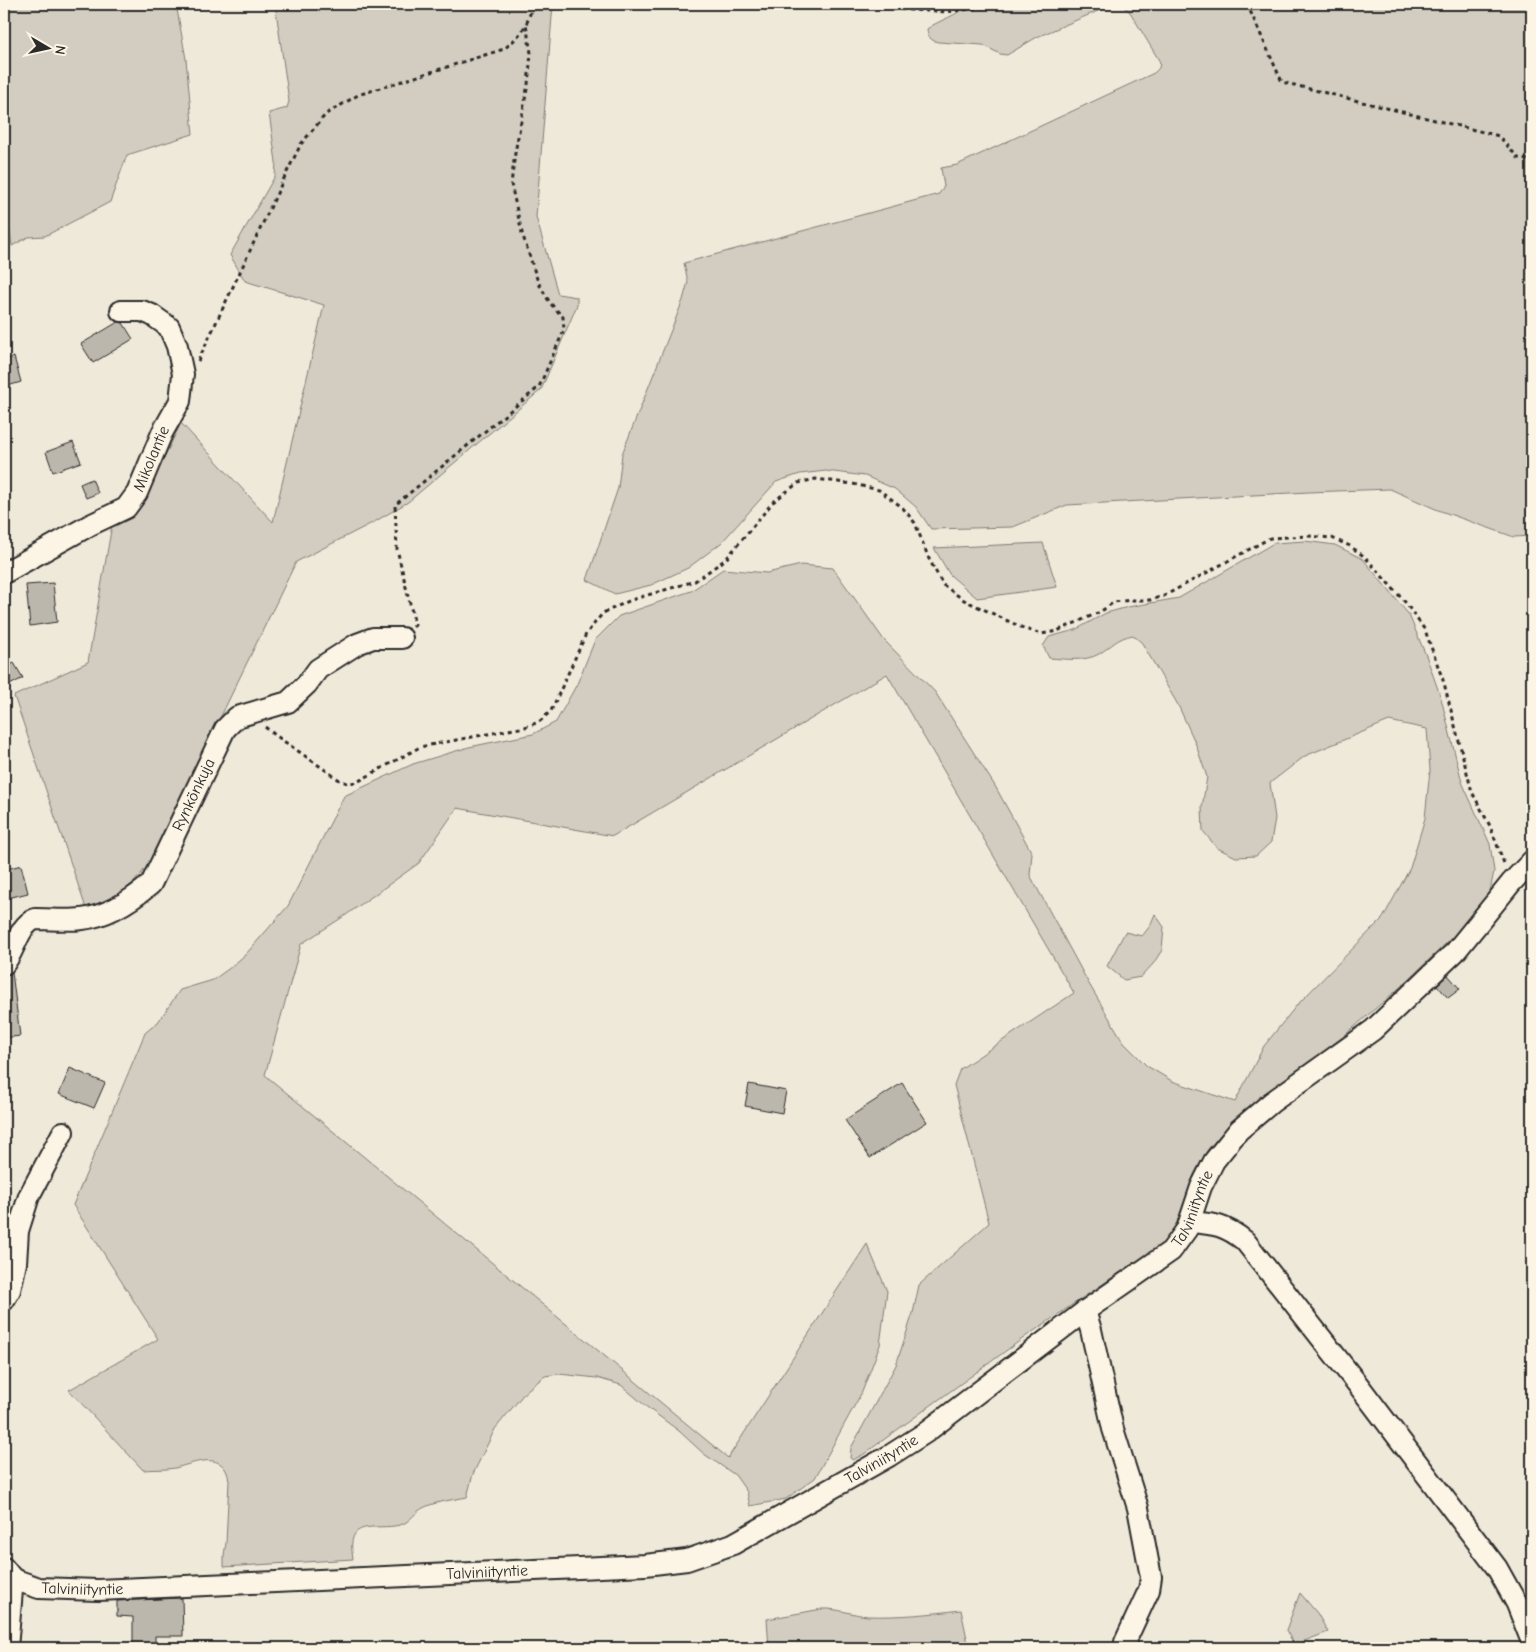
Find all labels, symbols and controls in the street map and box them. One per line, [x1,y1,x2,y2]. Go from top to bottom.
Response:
north arrow [22,22,72,72]
text: N [51,44,69,56]
street label: Mikolantie [130,422,173,494]
street label: Rynkönkuja [169,756,219,834]
street label: Talviniityntie [1168,1167,1217,1251]
street label: Talviniityntie [842,1431,921,1488]
street label: Talviniityntie [446,1561,528,1583]
street label: Talviniityntie [41,1579,124,1599]

